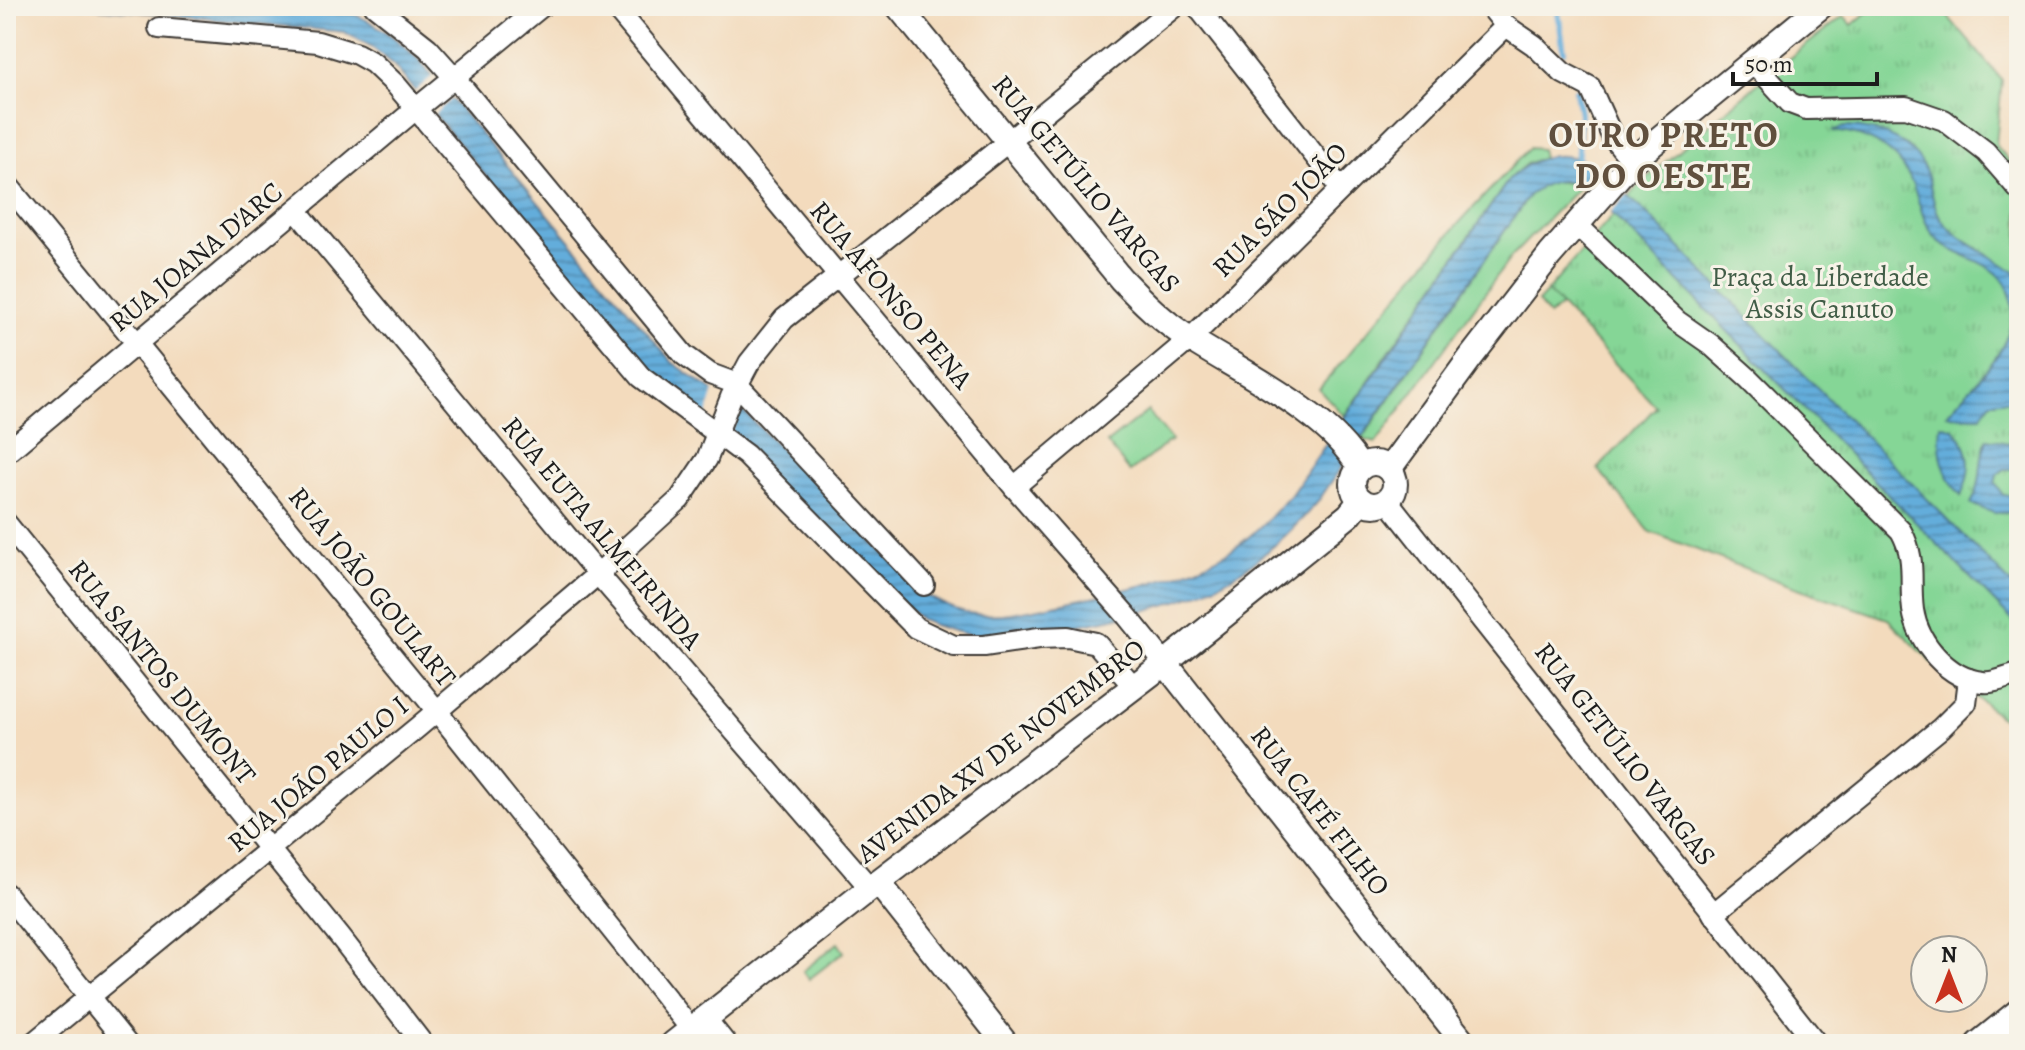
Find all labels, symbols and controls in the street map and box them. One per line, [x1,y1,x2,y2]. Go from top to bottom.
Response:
scale bar [1733,36,1877,86]
text: 50 m [1745,48,1793,80]
street label: RUA GETÚLIO VARGAS [983,67,1189,301]
district label: OURO PRETO DO OESTE [1549,110,1779,200]
street label: RUA SÃO JOÃO [1204,134,1356,286]
street label: RUA JOANA D'ARC [101,173,291,341]
street label: RUA AFONSO PENA [801,193,982,398]
park label: Praça da Liberdade Assis Canuto [1711,258,1929,328]
street label: RUA EUTA ALMEIRINDA [493,408,711,658]
street label: RUA JOÃO GOULART [279,479,465,695]
street label: RUA SANTOS DUMONT [59,552,265,792]
street label: AVENIDA XV DE NOVEMBRO [848,630,1153,873]
street label: RUA GETÚLIO VARGAS [1526,634,1724,874]
street label: RUA JOÃO PAULO I [219,687,417,861]
street label: RUA CAFÉ FILHO [1242,718,1398,904]
north arrow [1909,934,1989,1014]
text: N [1941,940,1957,970]

